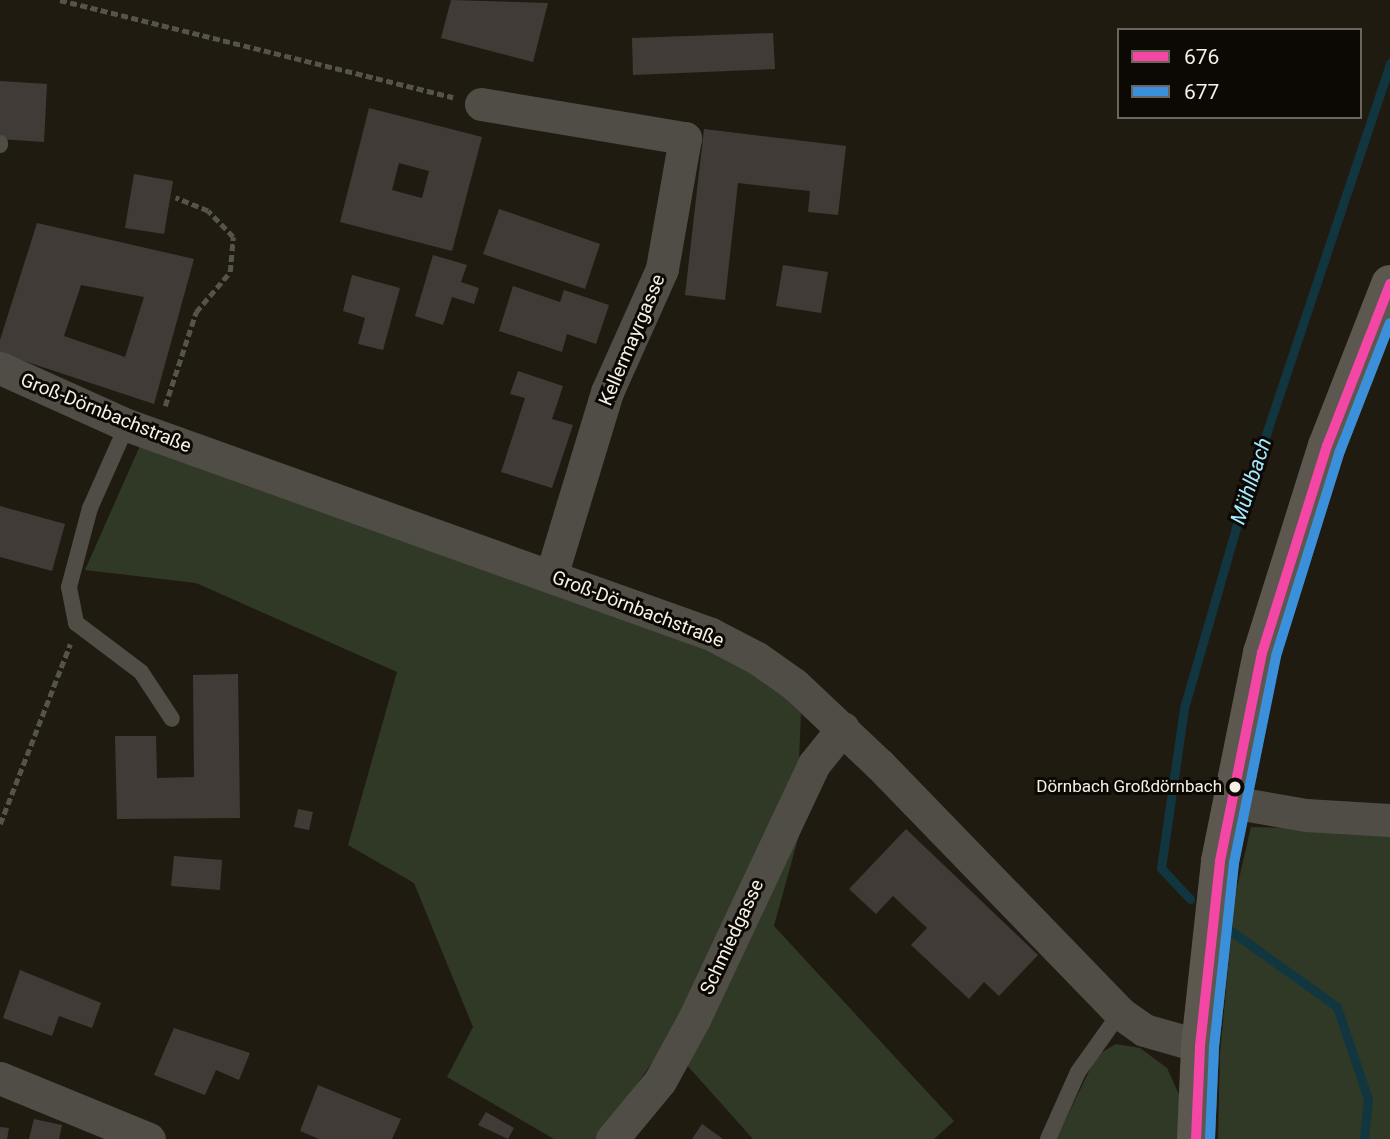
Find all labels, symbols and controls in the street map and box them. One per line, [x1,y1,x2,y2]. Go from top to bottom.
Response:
legend [1117,28,1362,119]
text: 676 [1184,45,1219,69]
text: 677 [1184,80,1219,104]
street label: Kellermayrgasse [594,271,670,409]
street label: Groß-Dörnbachstraße [17,368,195,458]
water label: Mühlbach [1225,435,1277,527]
street label: Groß-Dörnbachstraße [549,566,727,652]
place label: Dörnbach Großdörnbach [1036,777,1222,797]
marker: Dörnbach Großdörnbach [1228,780,1242,794]
street label: Schmiedgasse [695,876,769,998]

